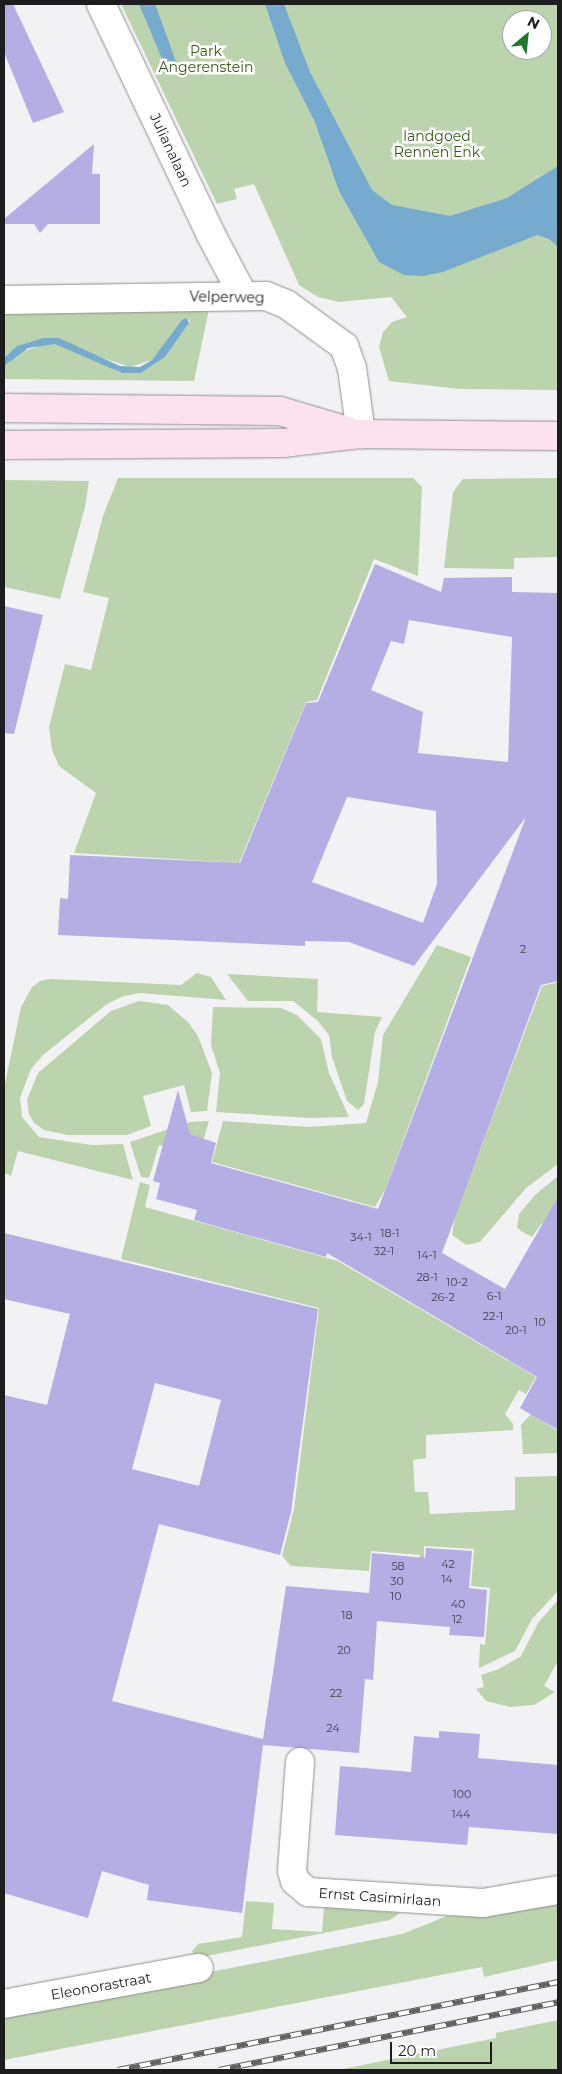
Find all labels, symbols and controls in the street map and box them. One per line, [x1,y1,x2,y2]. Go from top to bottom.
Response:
north arrow [502,10,552,60]
text: N [524,12,543,33]
park label: Park Angerenstein [159,43,253,75]
street label: Julianalaan [147,110,195,190]
park label: landgoed Rennen Enk [394,128,480,160]
street label: Velperweg [189,288,265,306]
house number: 2 [520,942,526,956]
house number: 18-1 [381,1226,399,1240]
house number: 34-1 [350,1230,372,1244]
house number: 32-1 [374,1244,394,1258]
house number: 14-1 [417,1248,437,1262]
house number: 28-1 [416,1270,438,1284]
house number: 10-2 [446,1275,468,1289]
house number: 6-1 [487,1289,501,1303]
house number: 26-2 [431,1290,455,1304]
house number: 22-1 [483,1309,503,1323]
house number: 10 [534,1315,546,1329]
house number: 20-1 [505,1323,527,1337]
house number: 42 [441,1557,455,1571]
house number: 58 [391,1559,405,1573]
house number: 14 [441,1572,453,1586]
house number: 30 [390,1574,404,1588]
house number: 10 [390,1589,402,1603]
house number: 40 [451,1597,465,1611]
house number: 18 [342,1608,352,1622]
house number: 12 [452,1612,462,1626]
house number: 20 [337,1643,351,1657]
house number: 22 [330,1686,342,1700]
house number: 24 [326,1721,340,1735]
house number: 100 [453,1787,471,1801]
house number: 144 [452,1807,470,1821]
street label: Ernst Casimirlaan [318,1884,442,1910]
street label: Eleonorastraat [49,1969,153,2003]
scale bar [392,2032,494,2064]
text: 20 m [398,2041,436,2060]

